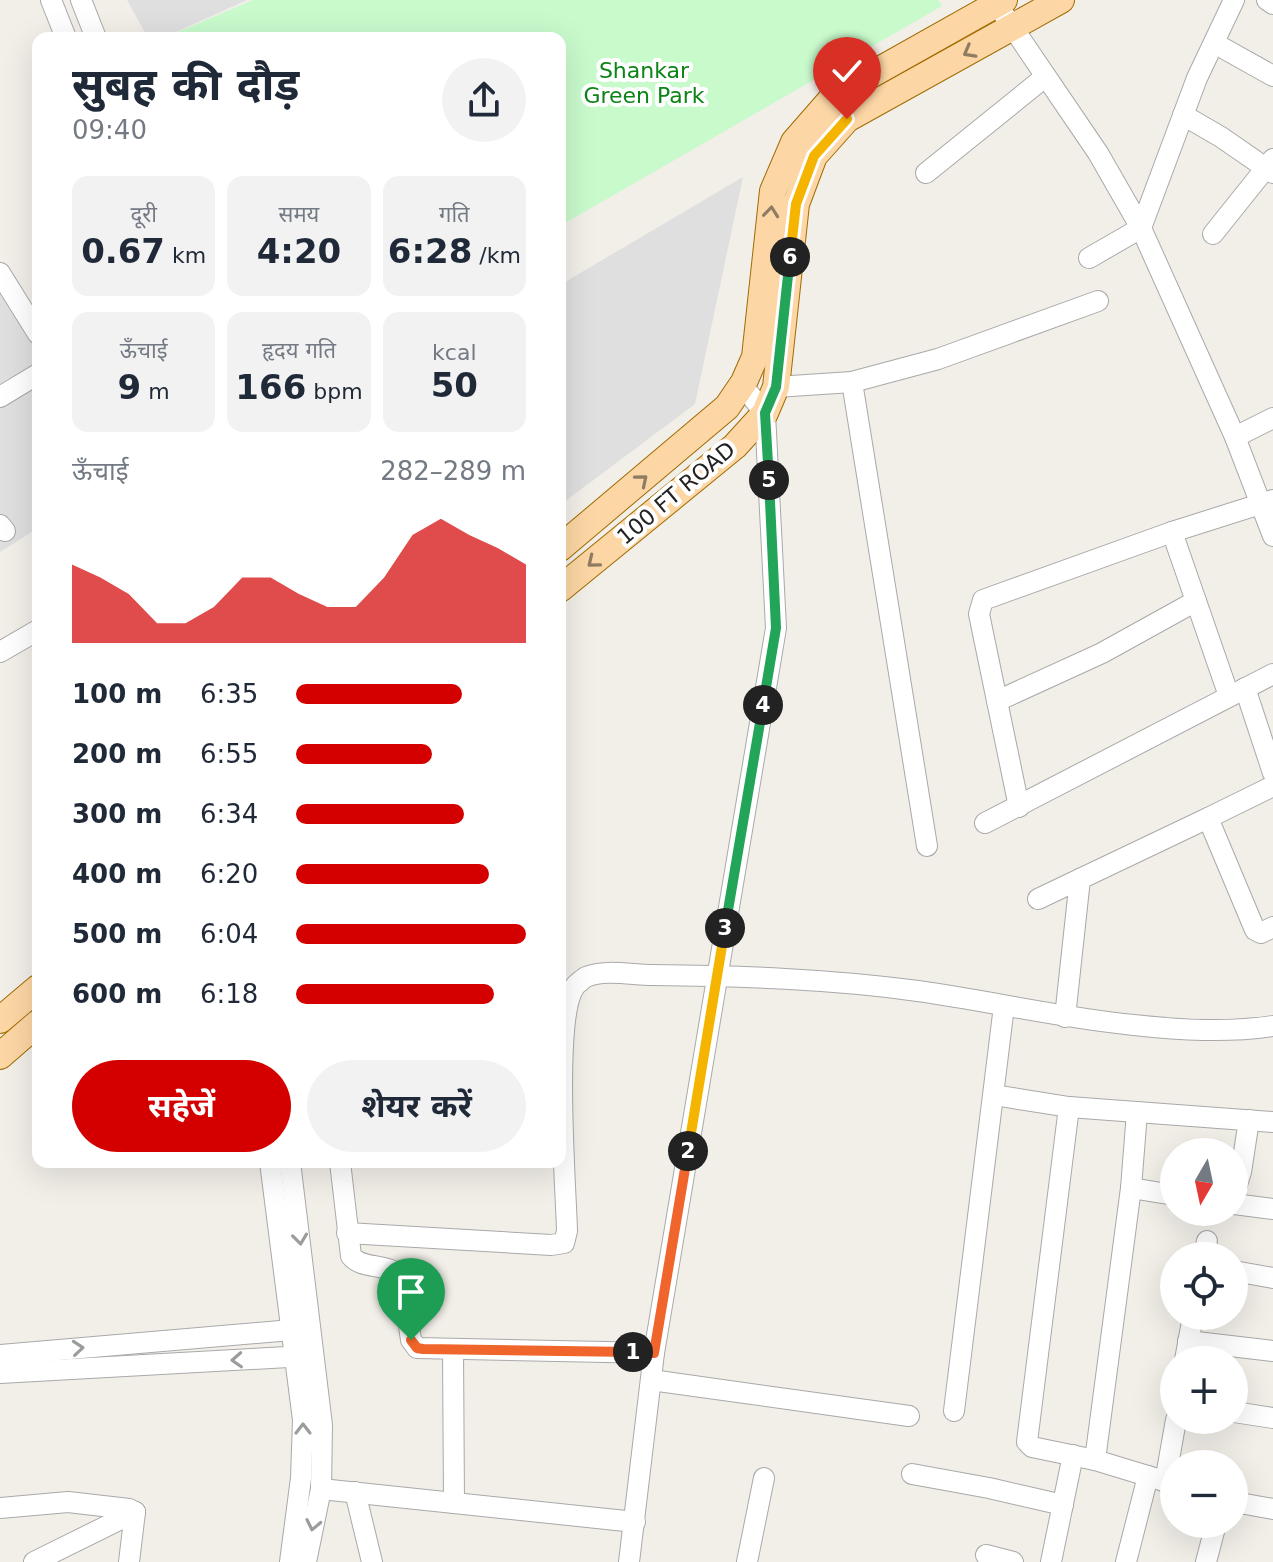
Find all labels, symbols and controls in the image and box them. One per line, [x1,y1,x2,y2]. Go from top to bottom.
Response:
pin [813,37,881,119]
one-way arrow [963,42,978,58]
icon: check [825,49,869,93]
button: share [442,58,526,142]
park label: Shankar Green Park [583,58,705,108]
text: सुबह की दौड़ [72,59,299,110]
text: 09:40 [72,115,147,145]
text: दूरी [130,202,157,227]
text: समय [279,202,319,227]
text: गति [439,202,470,227]
one-way arrow [762,205,779,218]
text: 0.67 [81,231,165,271]
text: 4:20 [257,231,341,271]
text: 6:28 [388,231,472,271]
pin: 6 [770,237,810,277]
text: km [165,243,206,268]
text: /km [472,243,521,268]
text: 6 [782,244,798,269]
text: ऊँचाई [120,338,168,363]
text: हृदय गति [262,338,336,363]
text: kcal [432,340,477,365]
text: 50 [431,365,478,405]
text: 9 [118,367,141,407]
text: 166 [235,367,306,407]
text: m [141,379,170,404]
text: bpm [306,379,363,404]
street label: 100 FT ROAD [612,437,740,549]
text: ऊँचाई [72,456,128,486]
text: 282–289 m [380,456,526,486]
pin: 5 [749,460,789,500]
text: 5 [761,467,777,492]
one-way arrow [632,475,647,490]
one-way arrow [588,552,602,567]
text: 100 m [72,679,162,709]
text: 6:35 [200,679,258,709]
pin: 4 [743,685,783,725]
text: 4 [755,692,771,717]
text: 200 m [72,739,162,769]
text: 6:55 [200,739,258,769]
text: 300 m [72,799,162,829]
text: 6:34 [200,799,258,829]
text: 400 m [72,859,162,889]
text: 6:20 [200,859,258,889]
pin: 3 [705,908,745,948]
text: 3 [717,915,733,940]
text: 500 m [72,919,162,949]
text: 6:04 [200,919,258,949]
text: 600 m [72,979,162,1009]
text: 6:18 [200,979,258,1009]
button: सहेजें [72,1060,291,1152]
button: शेयर करें [307,1060,526,1152]
pin: 2 [668,1131,708,1171]
text: 2 [680,1138,696,1163]
north arrow [1160,1138,1248,1226]
map controls [1160,1138,1248,1538]
one-way arrow [291,1232,308,1246]
button: locate [1160,1242,1248,1330]
pin [377,1258,445,1340]
icon: arrive [389,1270,433,1314]
pin: 1 [613,1332,653,1372]
text: 1 [625,1339,641,1364]
one-way arrow [72,1340,85,1357]
button: + [1160,1346,1248,1434]
one-way arrow [230,1351,243,1368]
one-way arrow [294,1422,312,1435]
button: − [1160,1450,1248,1538]
one-way arrow [305,1518,322,1532]

